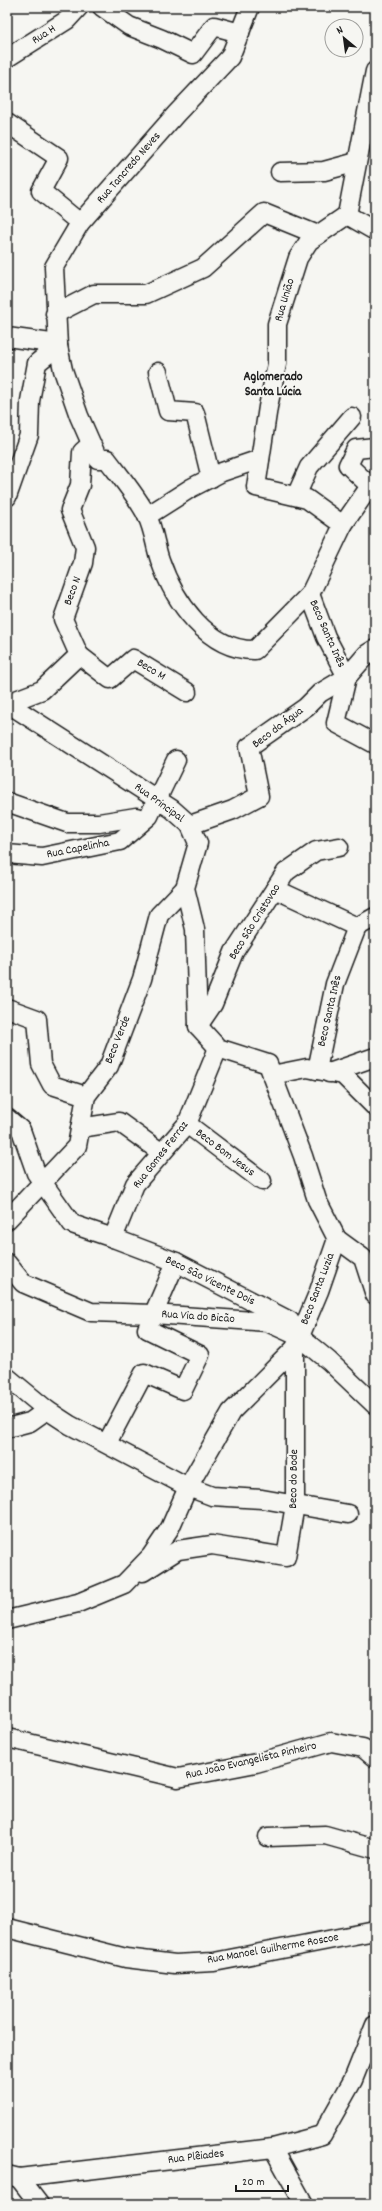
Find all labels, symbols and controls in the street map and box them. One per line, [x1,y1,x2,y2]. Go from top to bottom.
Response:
north arrow [324,18,364,58]
street label: Rua H [29,21,59,49]
text: N [334,22,347,39]
street label: Rua Tancredo Neves [93,128,165,208]
street label: Rua União [270,276,300,324]
district label: Aglomerado Santa Lúcia [243,368,303,402]
street label: Beco N [60,574,86,608]
street label: Beco Santa Inês [304,597,350,671]
street label: Beco M [133,655,169,685]
street label: Beco da Água [249,703,307,753]
street label: Rua Principal [131,779,188,827]
street label: Rua Capelinha [45,835,111,863]
street label: Beco São Cristovao [225,881,285,963]
street label: Beco Santa Inês [314,974,346,1048]
street label: Beco Verde [101,1013,135,1067]
street label: Rua Gomes Ferraz [129,1117,193,1192]
street label: Beco Bom Jesus [192,1125,258,1181]
street label: Beco Santa Luzia [297,1250,340,1327]
street label: Beco São Vicente Dois [162,1252,258,1310]
street label: Rua Via do Bicão [161,1306,235,1328]
street label: Beco do Bode [285,1449,303,1509]
street label: Rua João Evangelista Pinheiro [184,1738,318,1784]
street label: Rua Manoel Guilherme Roscoe [206,1929,340,1969]
street label: Rua Plêiades [167,2145,225,2169]
scale bar [236,2167,288,2193]
text: 20 m [242,2174,265,2191]

